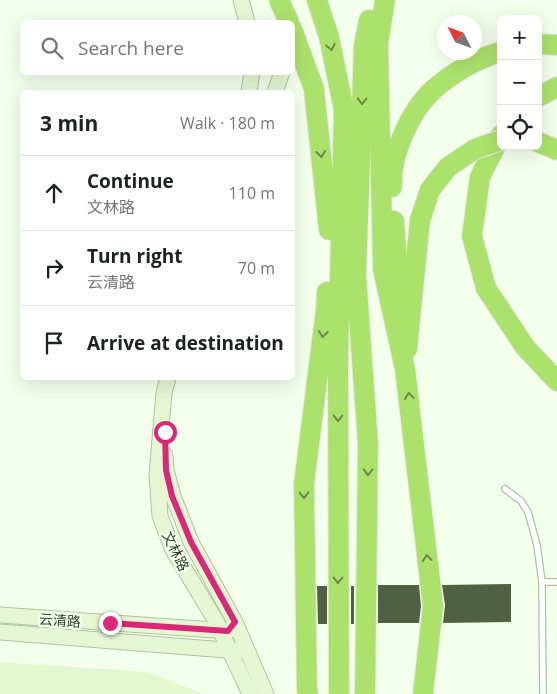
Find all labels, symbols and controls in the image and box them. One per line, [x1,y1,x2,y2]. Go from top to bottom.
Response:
north arrow [437,15,482,60]
map controls [497,15,542,150]
button: + [497,15,542,60]
search box [20,20,295,75]
icon: search [38,34,66,62]
text: Search here [78,35,184,61]
one-way arrow [325,42,335,51]
button: − [497,60,542,105]
one-way arrow [357,97,367,105]
button: locate [497,105,542,150]
text: 3 min [40,109,98,137]
text: Walk · 180 m [180,112,275,134]
one-way arrow [316,150,326,159]
text: Continue [87,168,174,194]
icon: ahead [40,179,68,207]
text: 110 m [229,182,275,204]
text: 文林路 [87,196,135,218]
text: Turn right [87,243,182,269]
icon: right [40,254,68,282]
text: 70 m [238,257,275,279]
text: 云清路 [87,271,135,293]
icon: arrive [40,329,68,357]
text: Arrive at destination [87,330,284,356]
one-way arrow [318,330,329,338]
one-way arrow [404,392,415,400]
one-way arrow [333,414,343,422]
route start [154,421,177,444]
one-way arrow [363,469,373,477]
one-way arrow [299,492,309,499]
street label: 文林路 [158,528,194,574]
one-way arrow [422,554,433,562]
one-way arrow [333,576,344,584]
street label: 云清路 [38,609,82,631]
route end [99,612,122,635]

